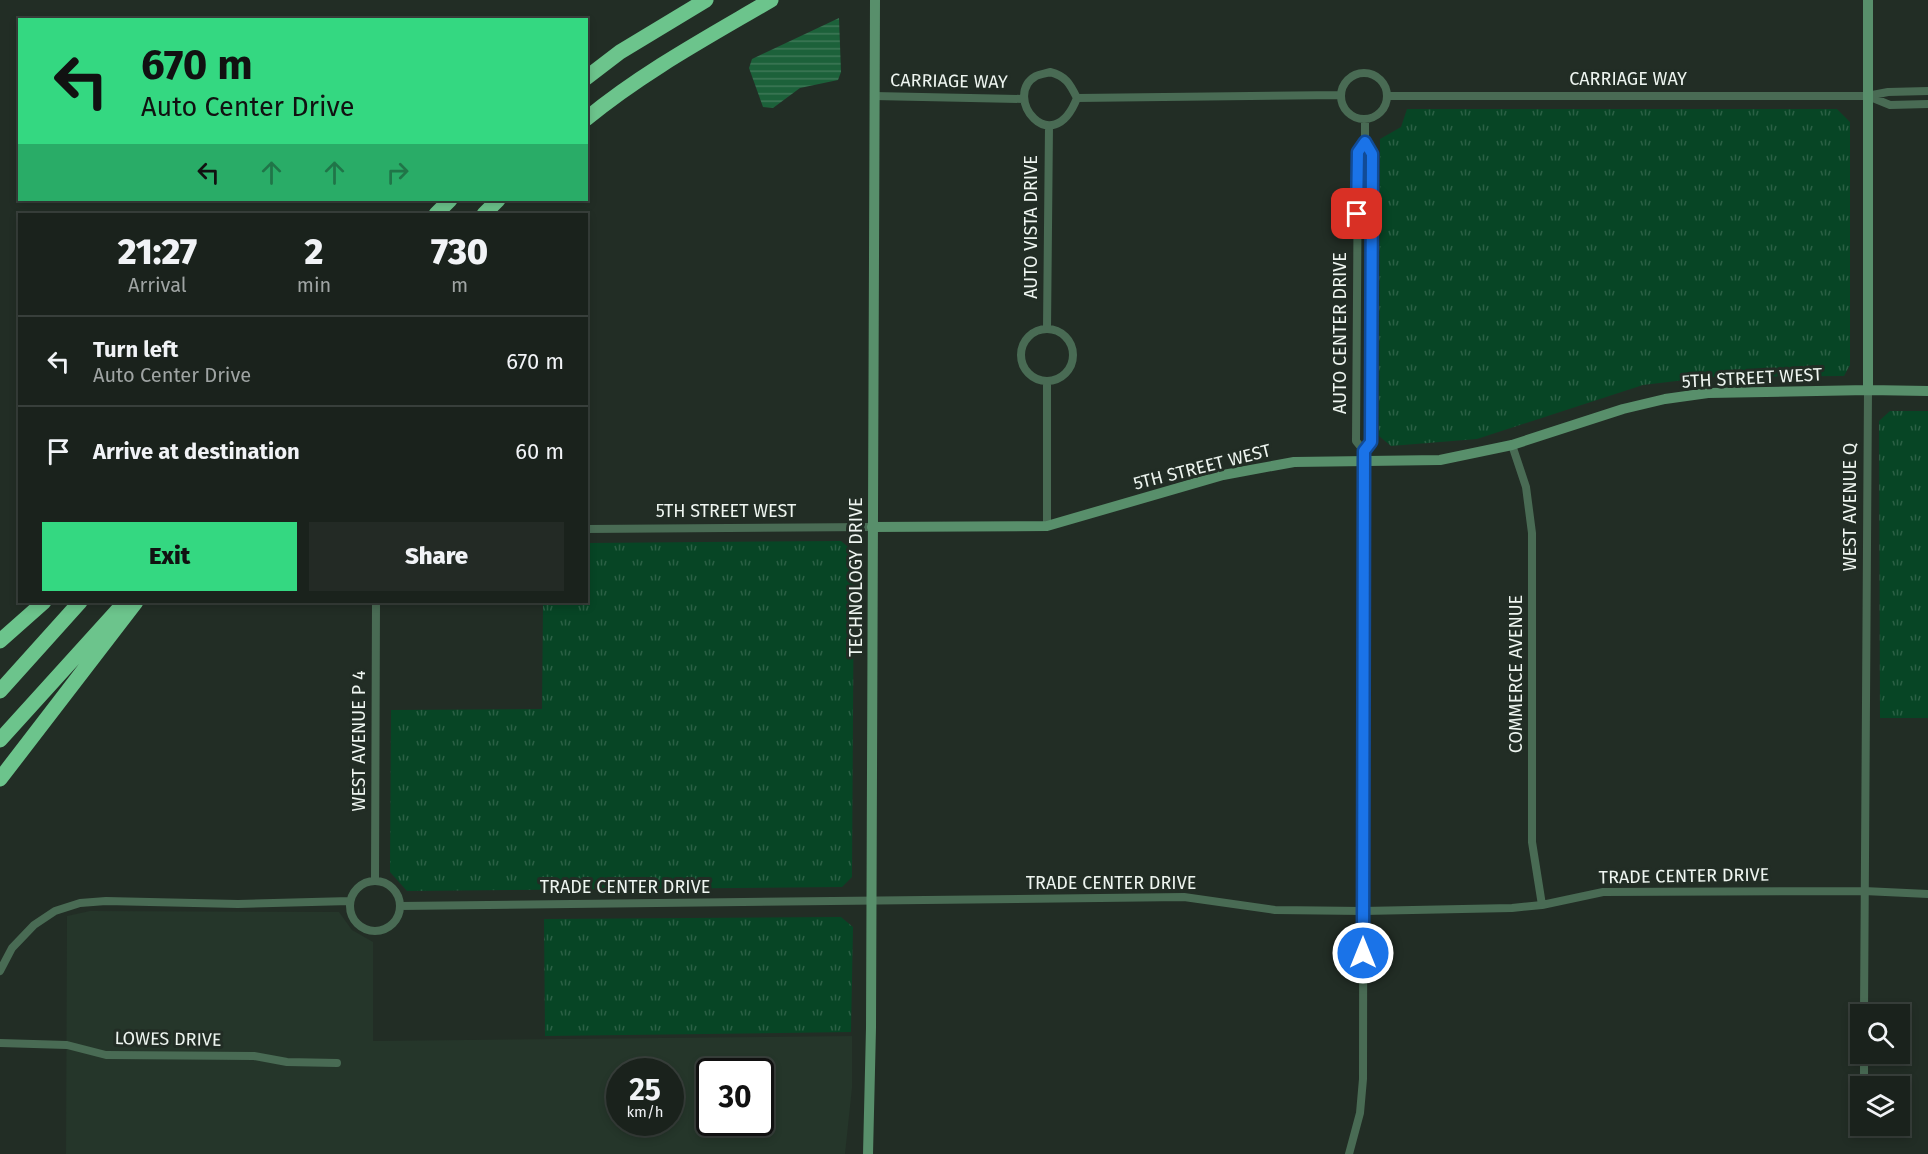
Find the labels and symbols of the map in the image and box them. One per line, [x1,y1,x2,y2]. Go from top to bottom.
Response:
street label: CARRIAGE WAY [1569,68,1687,90]
street label: CARRIAGE WAY [890,69,1008,93]
street label: AUTO VISTA DRIVE [1020,155,1042,299]
pin [1331,188,1382,239]
street label: AUTO CENTER DRIVE [1329,252,1351,414]
street label: 5TH STREET WEST [1681,363,1823,393]
street label: 5TH STREET WEST [1131,439,1274,495]
street label: WEST AVENUE Q [1839,443,1861,571]
street label: TECHNOLOGY DRIVE [845,497,867,657]
street label: 5TH STREET WEST [656,500,797,522]
street label: COMMERCE AVENUE [1505,595,1527,753]
street label: WEST AVENUE P 4 [348,670,370,811]
street label: TRADE CENTER DRIVE [1599,864,1769,888]
street label: TRADE CENTER DRIVE [1026,872,1196,894]
street label: TRADE CENTER DRIVE [540,876,710,898]
position arrow [1331,921,1395,985]
street label: LOWES DRIVE [114,1027,222,1051]
speed limit sign: 30 [696,1058,774,1136]

